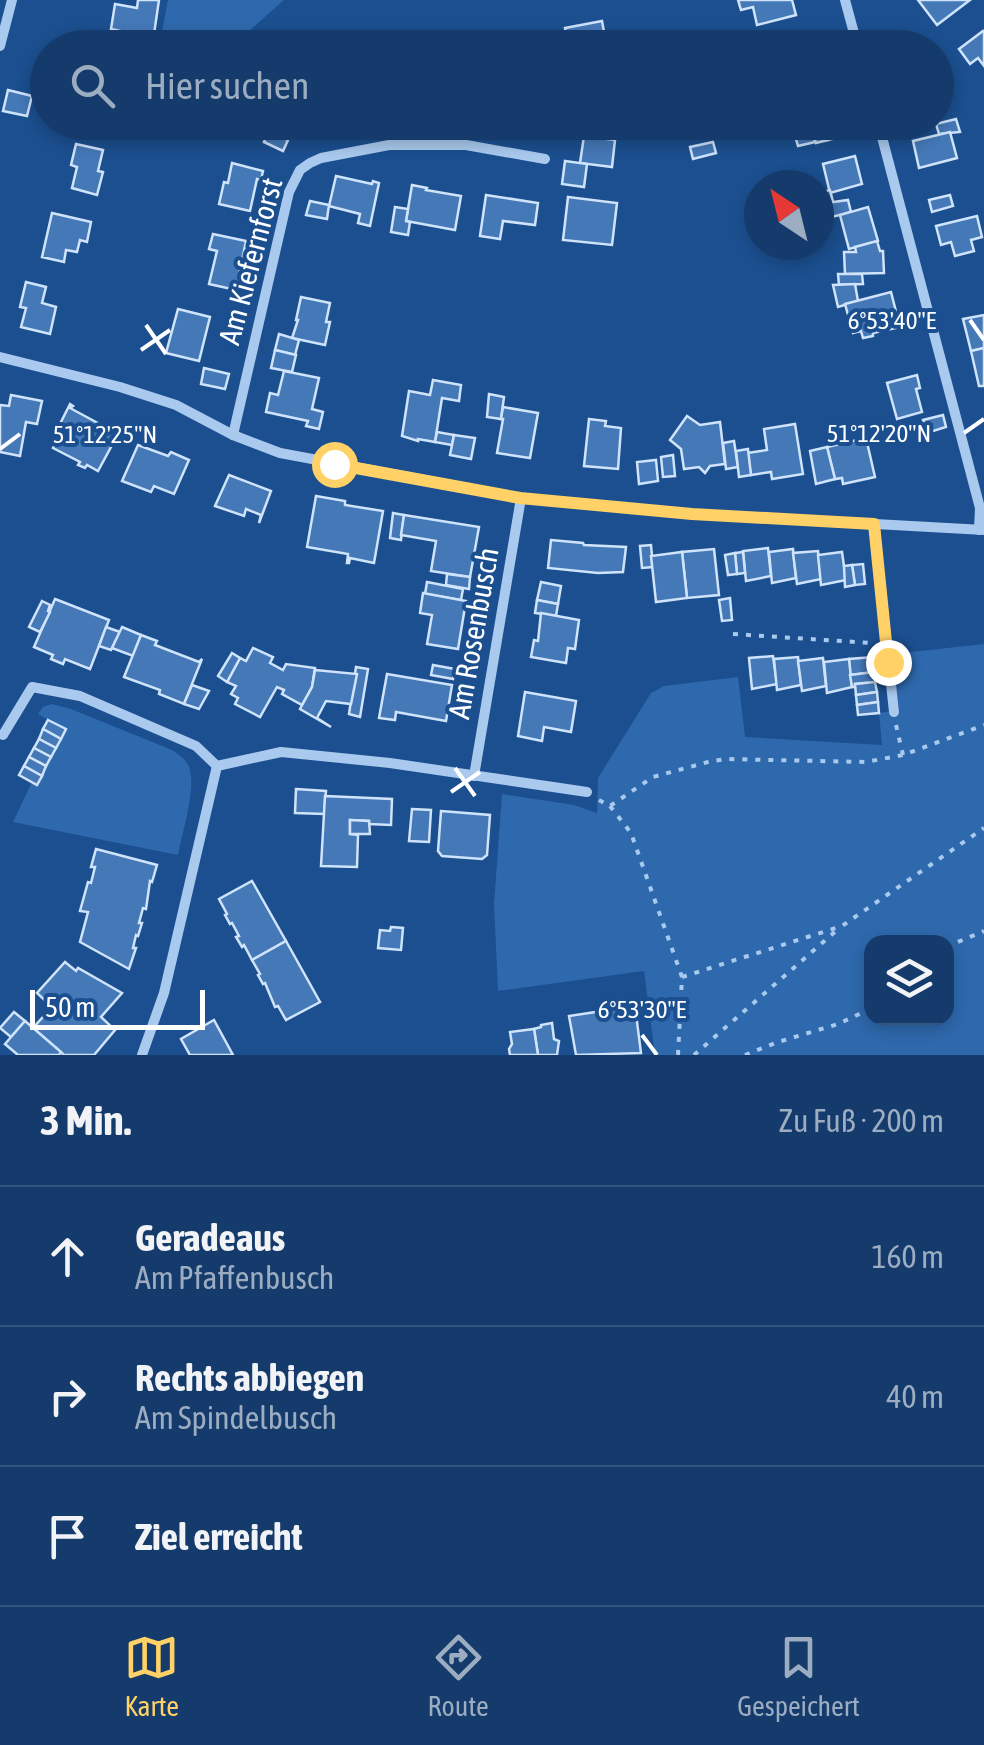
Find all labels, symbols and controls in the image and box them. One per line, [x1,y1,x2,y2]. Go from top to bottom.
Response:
search box [30,30,954,140]
icon: search [65,58,120,113]
text: Hier suchen [145,64,309,107]
north arrow [744,170,834,260]
street label: Am Kiefernforst [211,174,289,348]
text: 6°53'40"E [848,306,937,334]
text: 51°12'20"N [827,419,931,447]
text: 51°12'25"N [53,420,157,448]
route start [312,442,358,488]
street label: Am Rosenbusch [441,545,505,721]
route end [866,640,912,686]
map controls [864,935,954,1025]
button: layers [864,935,954,1025]
scale bar [30,985,205,1030]
text: 50 m [45,991,95,1023]
text: 6°53'30"E [598,995,687,1023]
text: 3 Min. [40,1096,131,1144]
text: Zu Fuß · 200 m [779,1102,944,1139]
text: Geradeaus [135,1216,285,1259]
icon: ahead [40,1229,95,1284]
text: 160 m [871,1238,944,1275]
text: Am Pfaffenbusch [135,1259,334,1296]
text: Rechts abbiegen [135,1356,364,1399]
icon: right [40,1369,95,1424]
text: 40 m [886,1378,944,1415]
text: Am Spindelbusch [135,1399,337,1436]
icon: arrive [40,1509,95,1564]
text: Ziel erreicht [135,1515,302,1558]
tab: Karte [124,1630,179,1722]
tab: Route [428,1630,489,1722]
tab: Gespeichert [737,1630,860,1722]

